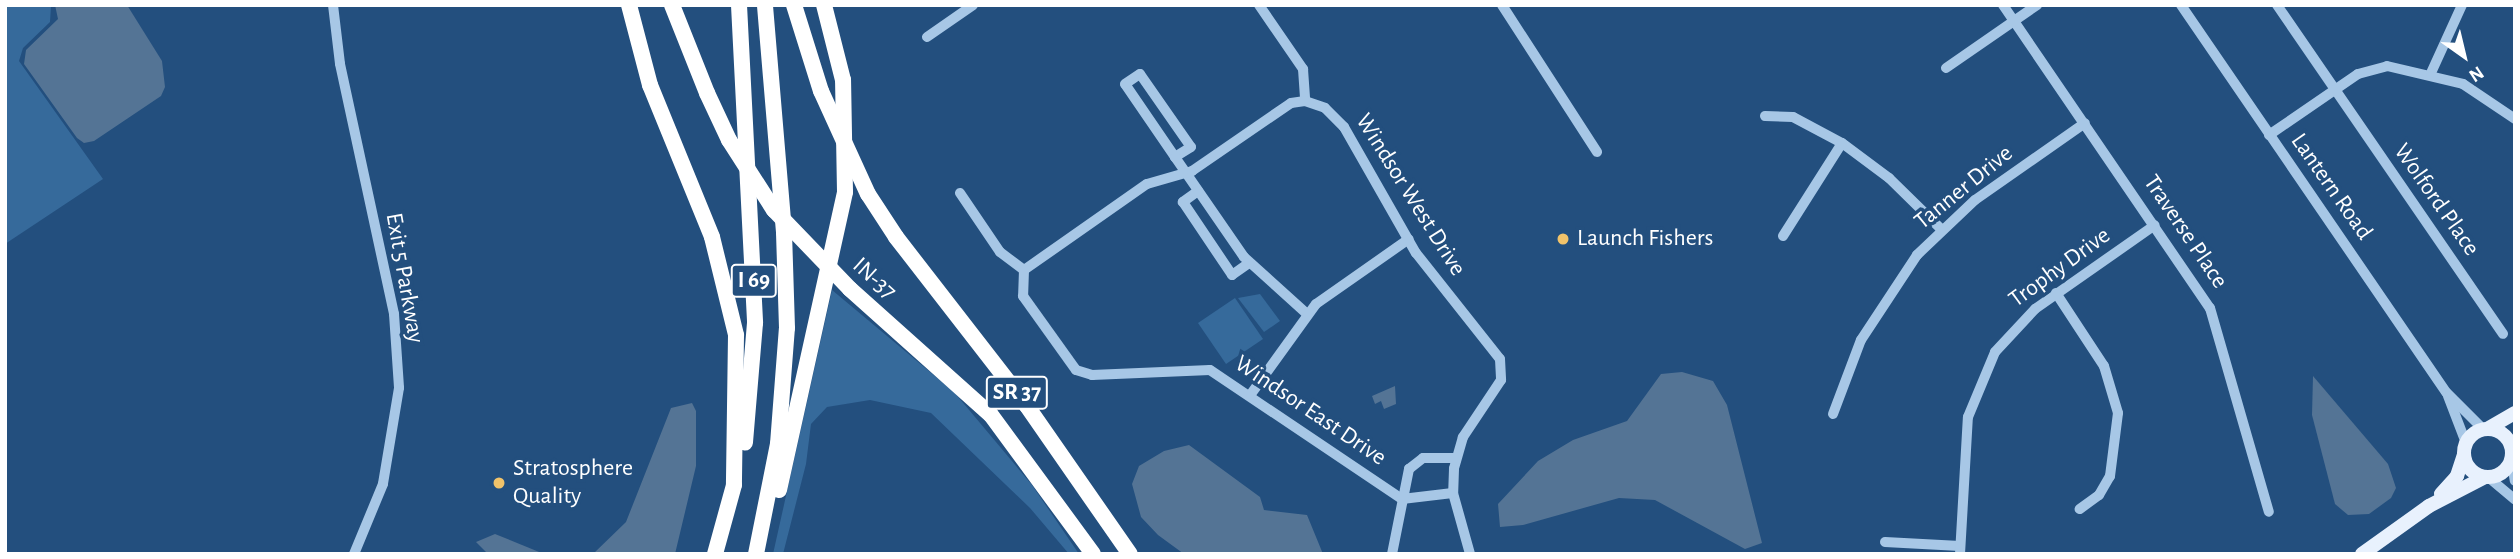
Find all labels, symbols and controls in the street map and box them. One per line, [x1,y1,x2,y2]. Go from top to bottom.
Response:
north arrow [2429,21,2499,91]
text: N [2465,62,2487,85]
street label: Windsor West Drive [1348,108,1472,282]
street label: Lantern Road [2284,128,2378,246]
street label: Wolford Place [2387,138,2485,262]
street label: Tanner Drive [1909,140,2019,236]
street label: Traverse Place [2136,170,2234,294]
street label: Exit 5 Parkway [378,211,430,345]
street label: Trophy Drive [2004,222,2116,314]
place label: Launch Fishers [1577,225,1713,253]
marker: Launch Fishers [1555,231,1571,247]
street label: IN-37 [846,252,902,306]
road number: I 69 [730,262,778,300]
street label: Windsor East Drive [1229,350,1391,472]
road number: SR 37 [986,374,1048,412]
place label: Stratosphere Quality [513,455,633,511]
marker: Stratosphere Quality [491,475,507,491]

